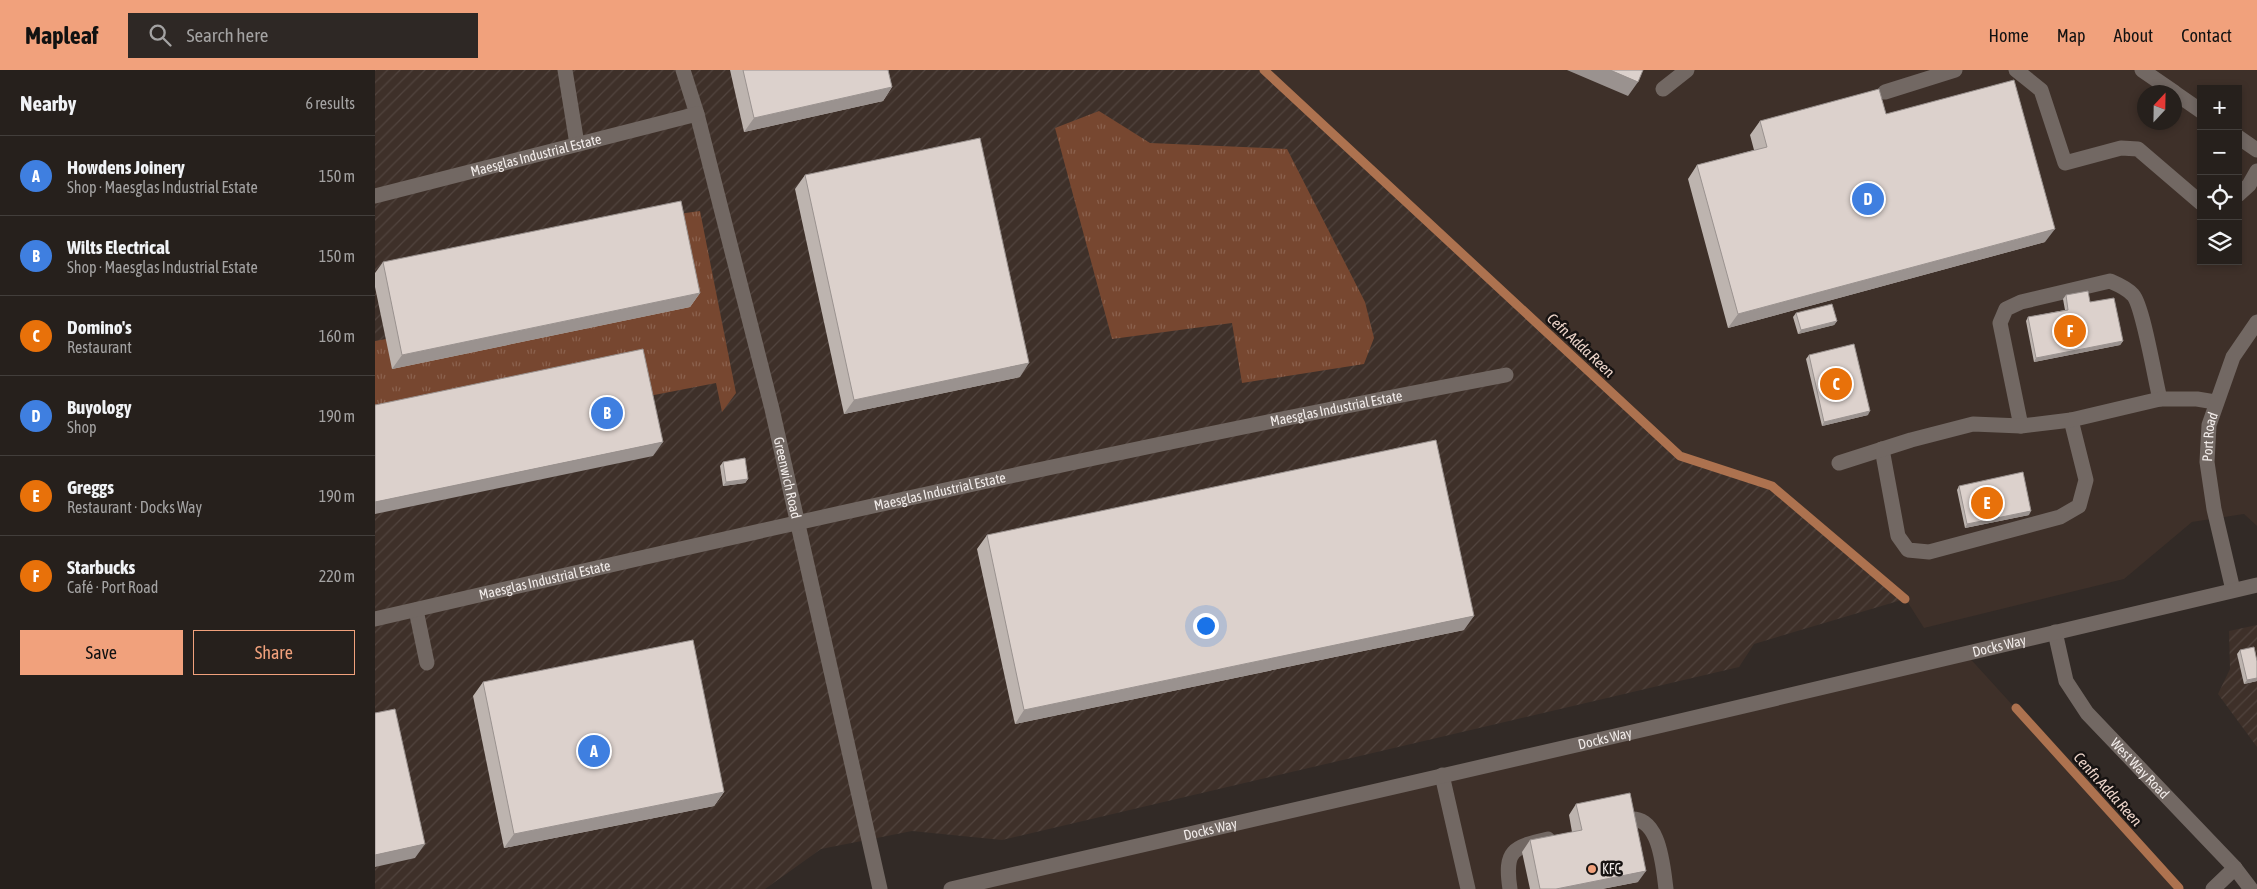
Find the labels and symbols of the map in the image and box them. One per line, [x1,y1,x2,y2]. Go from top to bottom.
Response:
north arrow [2137,85,2182,130]
street label: Maesglas Industrial Estate [469,131,603,179]
pin: D [1852,180,1884,218]
water label: Cefn Adda Reen [1544,310,1618,380]
pin: F [2054,312,2086,350]
pin: C [1820,365,1852,403]
street label: Maesglas Industrial Estate [1269,387,1404,429]
pin: B [591,394,623,432]
street label: Port Road [2199,410,2221,462]
street label: Greenwich Road [771,435,804,520]
street label: Maesglas Industrial Estate [872,469,1007,514]
pin: E [1971,484,2003,522]
street label: Maesglas Industrial Estate [477,557,612,603]
your location [1193,613,1219,639]
street label: Docks Way [1971,632,2028,660]
street label: Docks Way [1576,724,1634,752]
pin: A [578,732,610,770]
street label: West Way Road [2107,735,2172,802]
water label: Cenfn Adda Reen [2071,749,2145,829]
street label: Docks Way [1182,815,1239,843]
place label: KFC [1602,861,1622,877]
marker: KFC [1586,863,1598,875]

